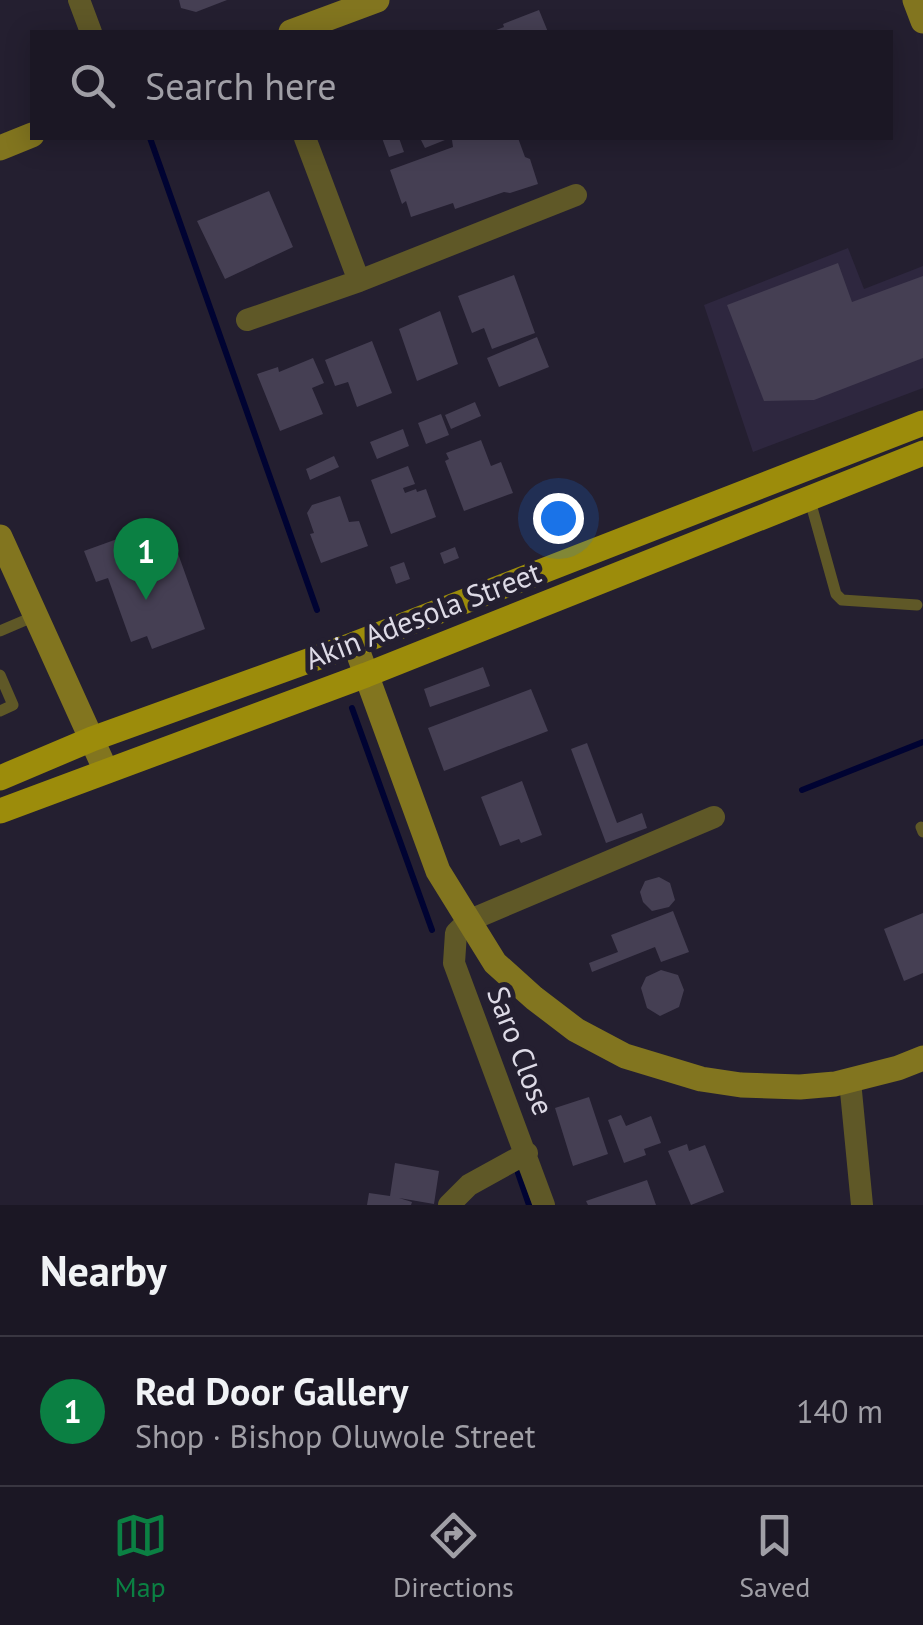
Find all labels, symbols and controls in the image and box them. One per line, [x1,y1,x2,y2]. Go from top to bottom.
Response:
search box [30,30,893,140]
icon: search [65,58,120,113]
text: Search here [145,61,337,110]
your location [533,493,584,544]
pin: 1 [114,518,178,600]
street label: Akin Adesola Street [299,552,546,677]
street label: Saro Close [479,980,564,1120]
text: Nearby [40,1243,167,1298]
text: Red Door Gallery [135,1366,408,1415]
text: 1 [63,1390,82,1432]
text: 140 m [796,1390,883,1432]
text: Shop · Bishop Oluwole Street [135,1415,536,1457]
tab: Map [113,1508,168,1605]
tab: Directions [393,1508,514,1605]
tab: Saved [739,1508,810,1605]

